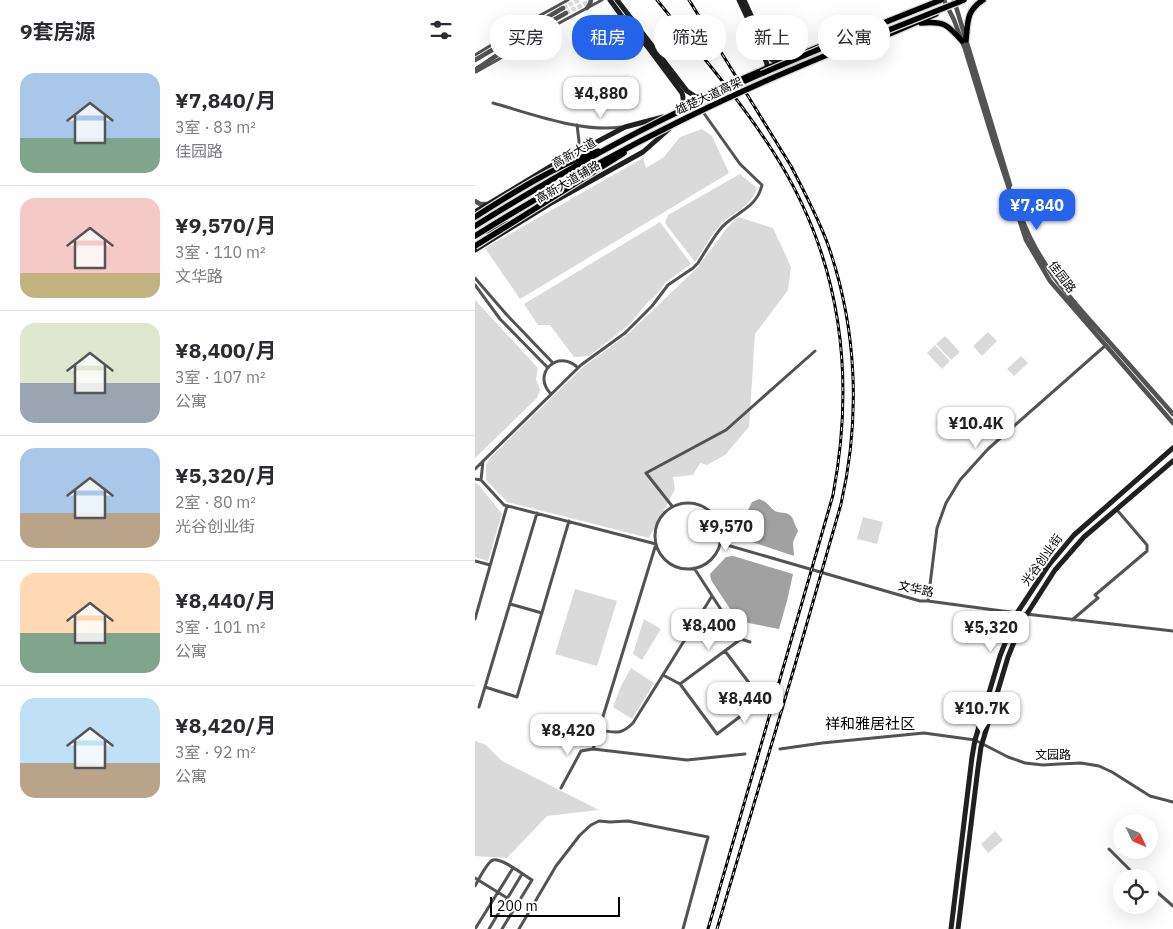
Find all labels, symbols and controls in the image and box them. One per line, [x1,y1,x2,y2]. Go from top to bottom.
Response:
chip: 买房 [490,15,562,60]
chip: 租房 [572,15,644,60]
chip: 筛选 [654,15,726,60]
chip: 新上 [736,15,808,60]
chip: 公寓 [818,15,890,60]
icon: filters [427,16,455,44]
text: 9套房源 [20,17,96,45]
street label: 雄楚大道高架 [673,74,745,118]
pin: ¥4,880 [560,76,642,119]
text: ¥4,880 [574,83,628,103]
text: ¥7,840/月 [175,86,276,114]
icon: home [60,93,120,153]
text: 3室 · 83 m² [175,117,256,137]
street label: 高新大道 [549,134,598,171]
text: 佳园路 [175,141,223,161]
street label: 高新大道辅路 [533,157,603,206]
pin: ¥7,840 [996,188,1078,231]
text: ¥7,840 [1010,195,1064,215]
text: ¥9,570/月 [175,211,276,239]
icon: home [60,218,120,278]
text: 3室 · 110 m² [175,242,265,262]
street label: 佳园路 [1046,258,1079,296]
text: 文华路 [175,266,223,286]
text: ¥8,400/月 [175,336,276,364]
icon: home [60,343,120,403]
text: 3室 · 107 m² [175,367,265,387]
text: 公寓 [175,391,207,411]
pin: ¥10.4K [935,406,1017,449]
text: ¥10.4K [948,413,1004,433]
text: ¥5,320/月 [175,461,276,489]
icon: home [60,468,120,528]
text: 2室 · 80 m² [175,492,256,512]
pin: ¥9,570 [685,510,767,552]
text: 光谷创业街 [175,516,255,536]
text: ¥9,570 [699,516,753,536]
street label: 光谷创业街 [1018,531,1065,588]
street label: 文华路 [897,577,935,600]
text: ¥8,440/月 [175,586,276,614]
icon: home [60,593,120,653]
pin: ¥8,400 [668,608,750,651]
pin: ¥5,320 [950,610,1032,653]
text: ¥8,400 [682,615,736,635]
text: 3室 · 101 m² [175,617,265,637]
text: ¥5,320 [964,617,1018,637]
text: 公寓 [175,641,207,661]
pin: ¥8,440 [704,682,786,724]
text: ¥8,440 [718,688,772,708]
pin: ¥10.7K [941,692,1023,734]
text: ¥10.7K [954,698,1010,718]
text: ¥8,420/月 [175,711,276,739]
pin: ¥8,420 [527,714,609,756]
district label: 祥和雅居社区 [825,714,915,733]
icon: home [60,718,120,778]
text: ¥8,420 [541,720,595,740]
text: 3室 · 92 m² [175,742,256,762]
street label: 文园路 [1035,747,1071,762]
text: 公寓 [175,766,207,786]
north arrow [1113,814,1157,859]
map controls [1113,814,1158,914]
button: locate [1113,869,1158,914]
scale bar [490,894,620,917]
text: 200 m [497,897,538,915]

